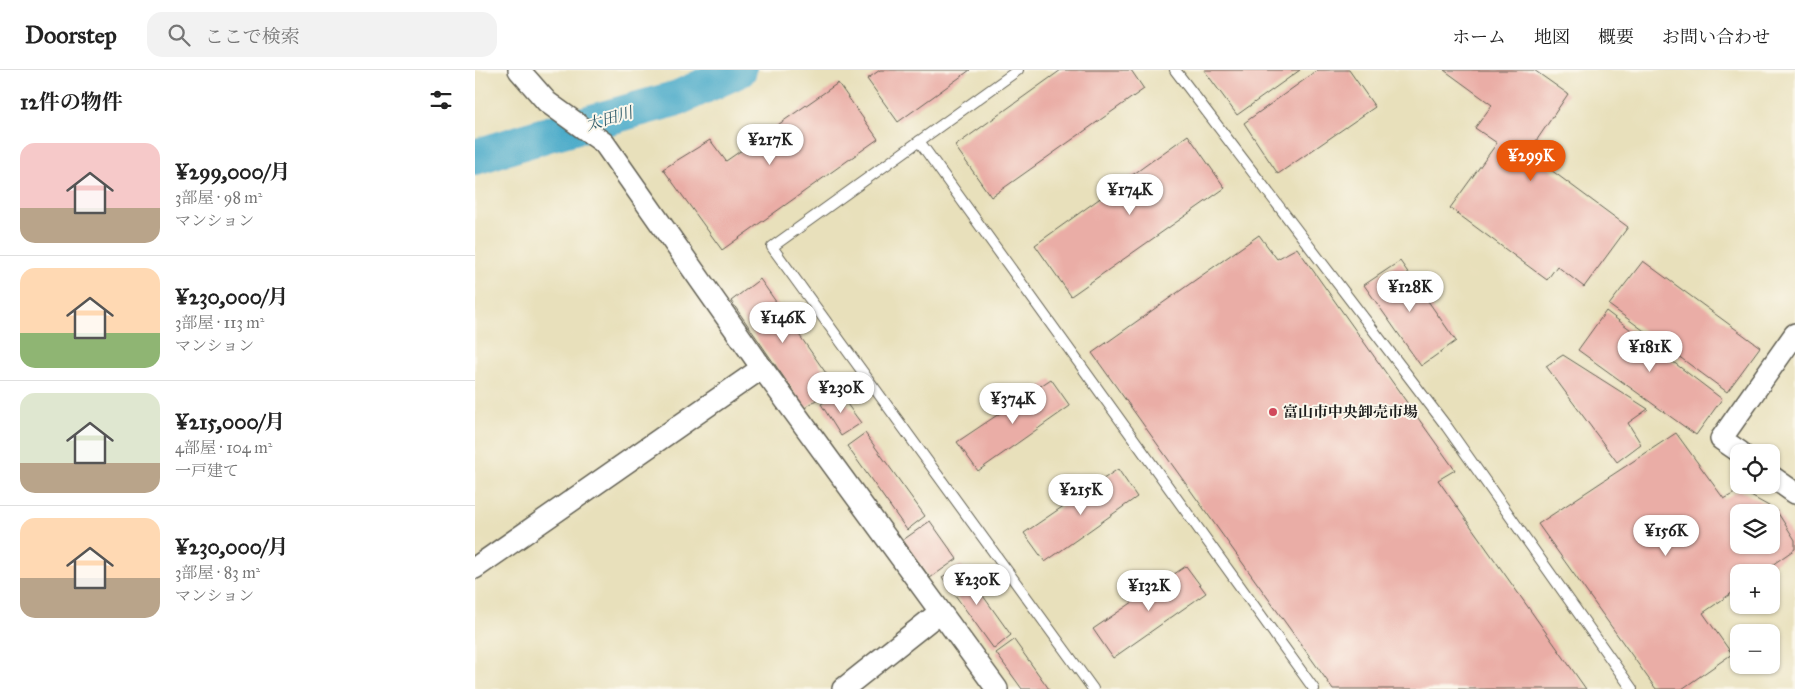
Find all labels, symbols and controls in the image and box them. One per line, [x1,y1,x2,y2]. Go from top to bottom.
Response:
search box [147,12,497,57]
text: Doorstep [25,20,117,50]
icon: search [165,21,193,49]
text: ここで検索 [205,25,300,48]
text: ホーム [1452,26,1506,48]
text: 地図 [1534,26,1570,48]
text: 概要 [1598,26,1634,48]
text: お問い合わせ [1662,26,1770,48]
icon: filters [427,86,455,114]
text: 12件の物件 [20,89,123,115]
water label: 太田川 [583,102,637,134]
pin: ¥217K [735,124,805,166]
text: ¥217K [748,130,792,149]
pin: ¥299K [1496,140,1566,182]
text: ¥299K [1508,146,1554,165]
text: ¥299,000/月 [175,159,290,185]
icon: home [60,163,120,223]
pin: ¥174K [1095,174,1165,216]
text: ¥174K [1107,180,1153,199]
text: 3部屋 · 98 m² [175,188,262,207]
text: マンション [175,211,254,230]
pin: ¥128K [1375,270,1445,313]
text: ¥128K [1388,277,1432,296]
text: ¥230,000/月 [175,284,289,310]
icon: home [60,288,120,348]
pin: ¥146K [748,302,818,344]
text: ¥146K [760,308,806,327]
text: 3部屋 · 113 m² [175,313,264,332]
pin: ¥181K [1615,330,1685,373]
text: マンション [175,336,254,355]
text: ¥181K [1628,337,1672,356]
pin: ¥230K [806,372,876,414]
text: ¥230K [818,378,864,397]
pin: ¥374K [978,382,1048,425]
text: ¥374K [990,389,1036,408]
place label: 富山市中央卸売市場 [1283,403,1418,421]
marker: 富山市中央卸売市場 [1267,406,1279,418]
text: ¥215,000/月 [175,409,285,435]
icon: home [60,413,120,473]
text: 4部屋 · 104 m² [175,438,272,457]
map controls [1730,444,1780,674]
button: locate [1730,444,1780,494]
text: 一戸建て [175,461,239,480]
pin: ¥215K [1046,474,1116,516]
text: ¥215K [1059,480,1103,499]
button: layers [1730,504,1780,554]
pin: ¥156K [1631,514,1701,557]
text: ¥156K [1644,521,1688,540]
text: ¥230,000/月 [175,534,289,560]
icon: home [60,538,120,598]
text: 3部屋 · 83 m² [175,563,260,582]
pin: ¥230K [942,564,1012,606]
button: + [1730,564,1780,614]
text: ¥230K [954,570,1000,589]
pin: ¥132K [1114,570,1184,612]
text: ¥132K [1128,576,1170,595]
text: マンション [175,586,254,605]
button: − [1730,624,1780,674]

